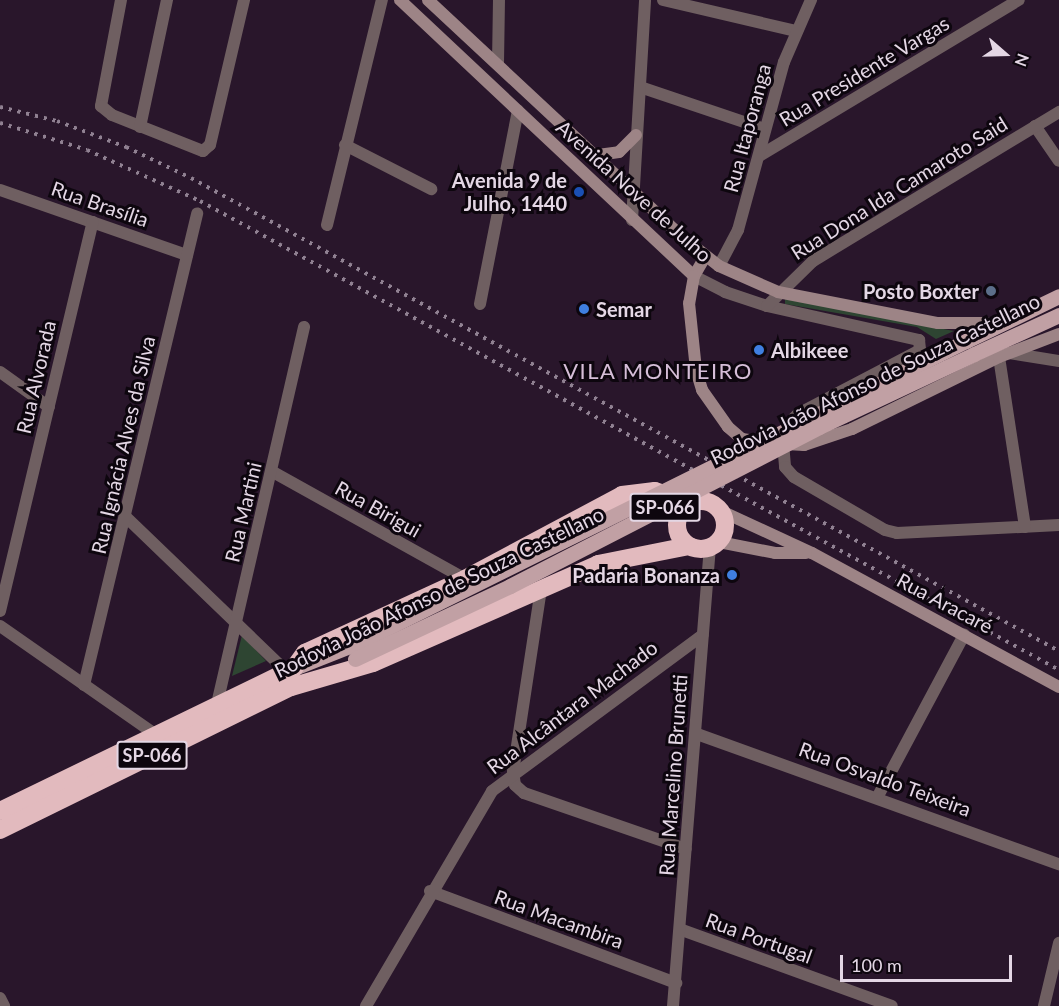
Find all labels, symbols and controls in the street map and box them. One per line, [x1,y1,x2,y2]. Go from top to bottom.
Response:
street label: Rua Presidente Vargas [774,11,954,131]
north arrow [975,24,1035,84]
text: N [1011,51,1033,69]
street label: Rua Itaporanga [718,61,776,195]
street label: Rua Dona Ida Camaroto Said [786,111,1012,265]
street label: Avenida Nove de Julho [551,115,717,267]
place label: Avenida 9 de Julho, 1440 [452,168,567,215]
street label: Rua Brasília [48,176,152,232]
marker: Avenida 9 de Julho, 1440 [572,185,586,199]
place label: Posto Boxter [863,279,979,303]
marker: Posto Boxter [984,284,998,298]
street label: Rodovia João Afonso de Souza Castellano [706,288,1044,470]
place label: Semar [596,297,652,321]
marker: Semar [577,302,591,316]
street label: Rua Alvorada [11,318,61,436]
street label: Rua Ignácia Alves da Silva [86,333,160,557]
place label: Albikeee [771,338,848,362]
marker: Albikeee [752,343,766,357]
district label: VILA MONTEIRO [563,358,753,384]
street label: Rua Martini [220,460,266,564]
street label: Rua Birigui [331,476,425,542]
road number: SP-066 [629,492,701,522]
street label: Rodovia João Afonso de Souza Castellano [270,501,608,683]
place label: Padaria Bonanza [572,563,720,587]
marker: Padaria Bonanza [725,568,739,582]
street label: Rua Aracaré [893,568,997,638]
street label: Rua Alcântara Machado [482,635,662,779]
street label: Rua Marcelino Brunetti [654,673,692,877]
street label: Rua Osvaldo Teixeira [795,737,975,821]
road number: SP-066 [116,740,188,770]
street label: Rua Macambira [491,885,627,953]
street label: Rua Portugal [702,908,816,968]
scale bar [843,943,1016,981]
text: 100 m [851,954,902,976]

